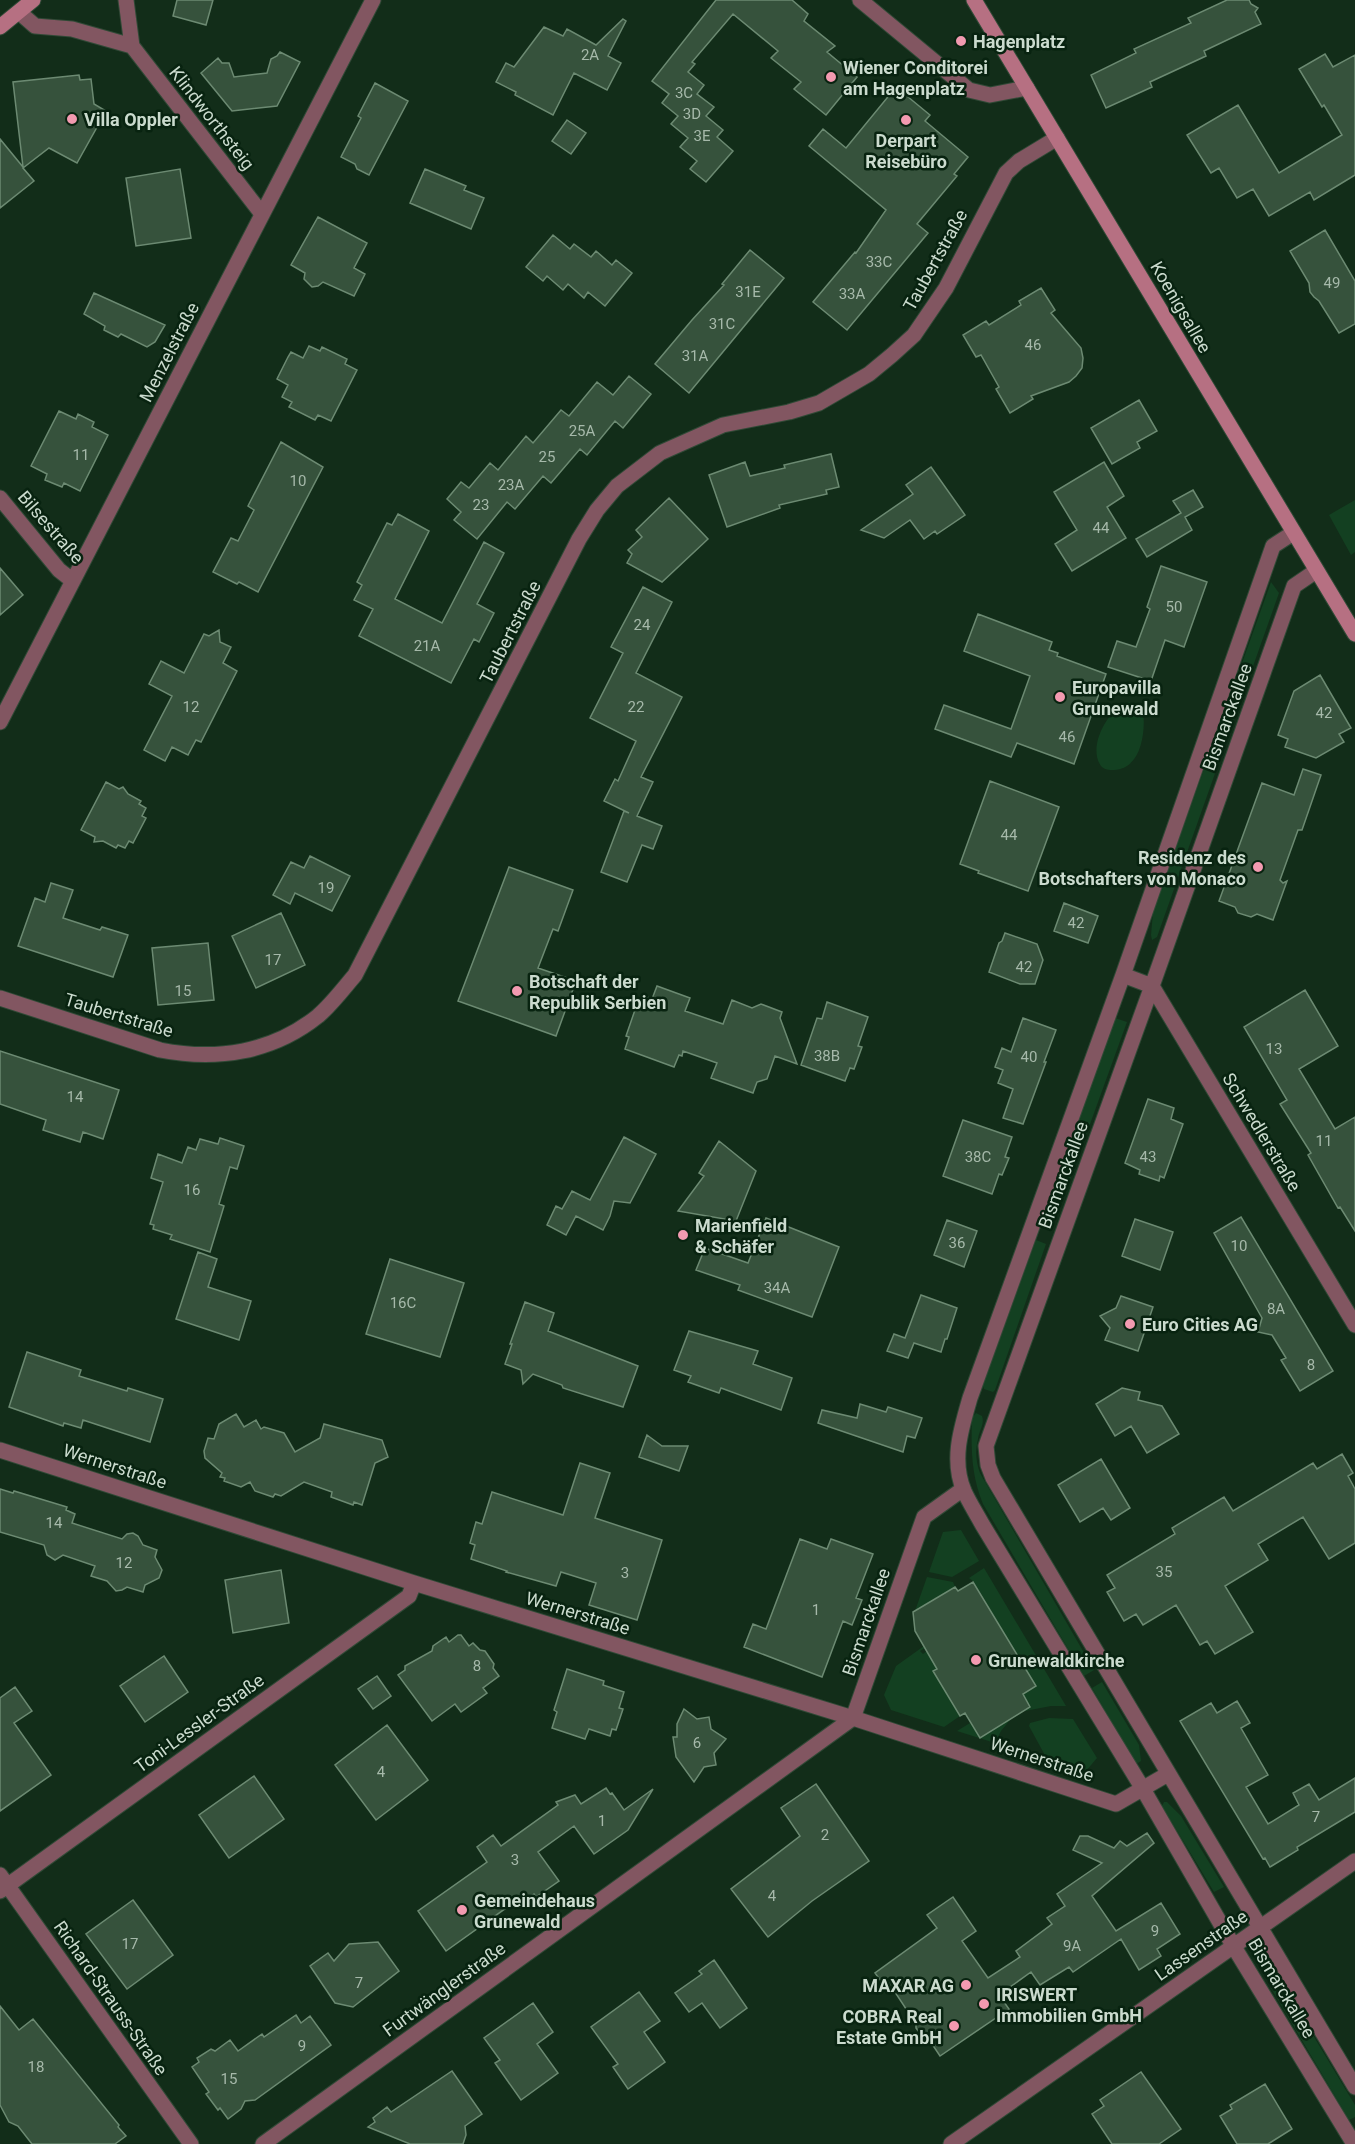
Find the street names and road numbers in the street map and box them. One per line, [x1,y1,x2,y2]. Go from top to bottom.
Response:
street label: Klindworthsteig [165,62,259,174]
street label: Taubertstraße [899,206,971,314]
street label: Koenigsallee [1146,257,1216,357]
street label: Menzelstraße [135,299,203,405]
street label: Bilsestraße [14,486,88,568]
street label: Taubertstraße [475,577,545,687]
street label: Bismarckallee [1198,661,1256,773]
street label: Taubertstraße [62,989,176,1041]
street label: Schwedlerstraße [1218,1069,1306,1195]
street label: Bismarckallee [1034,1119,1092,1231]
street label: Wernerstraße [60,1439,170,1493]
street label: Bismarckallee [838,1565,894,1679]
street label: Wernerstraße [523,1587,633,1639]
street label: Toni-Lessler-Straße [130,1669,268,1777]
street label: Wernerstraße [987,1732,1097,1786]
street label: Lassenstraße [1151,1905,1251,1985]
street label: Richard-Strauss-Straße [50,1917,172,2079]
street label: Bismarckallee [1244,1934,1320,2042]
street label: Furtwänglerstraße [379,1937,509,2041]

